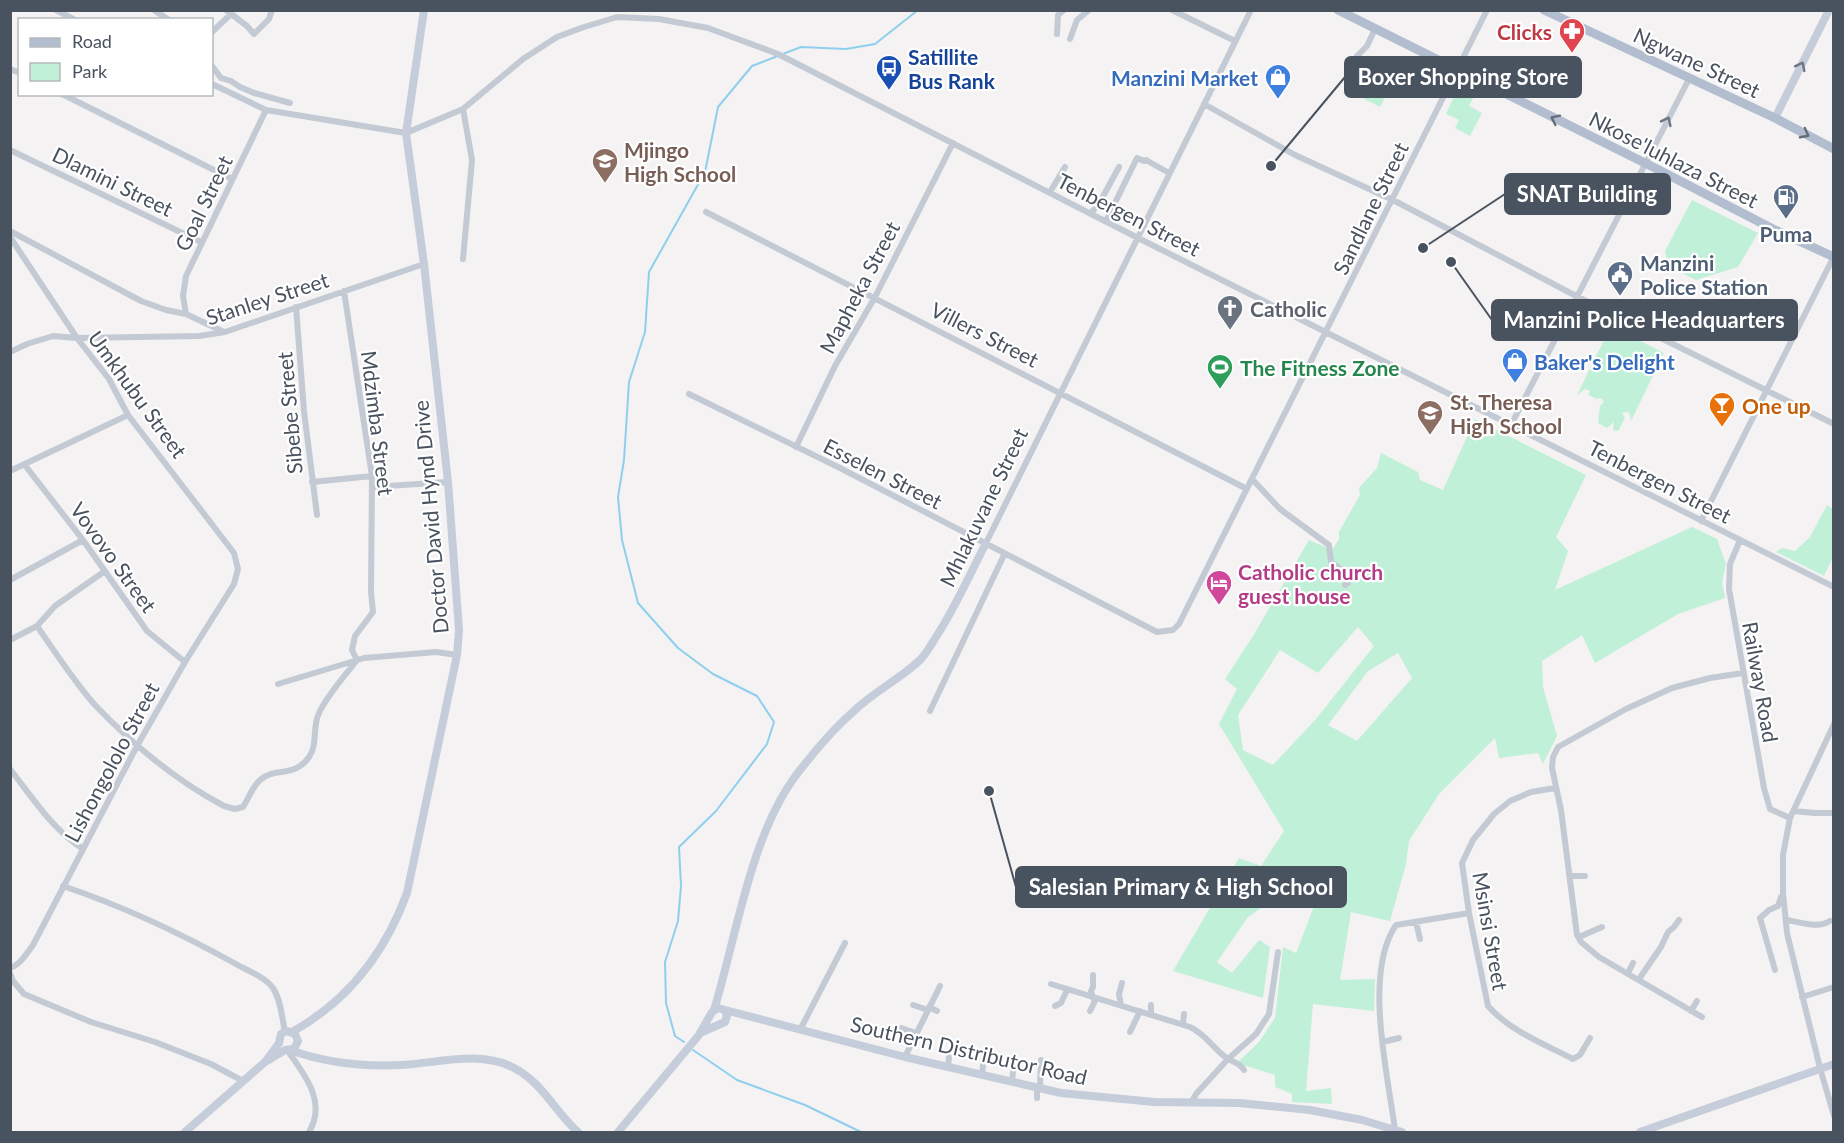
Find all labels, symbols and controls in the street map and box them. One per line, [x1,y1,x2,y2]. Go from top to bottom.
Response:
pharmacy icon: Clicks [1557,16,1587,54]
legend [18,18,213,96]
place label: Clicks [1497,19,1552,44]
street label: Ngwane Street [1630,22,1765,102]
text: Road [72,30,112,52]
place label: Satillite Bus Rank [908,44,996,93]
bus stop icon: Satillite Bus Rank [874,53,904,91]
callout: Boxer Shopping Store [1345,57,1581,97]
text: Park [72,60,108,82]
shop icon: Manzini Market [1263,62,1293,100]
one-way arrow [1794,62,1805,72]
text: Boxer Shopping Store [1357,63,1569,90]
place label: Manzini Market [1111,65,1258,90]
street label: Nkose'luhlaza Street [1585,106,1763,213]
one-way arrow [1551,115,1562,126]
one-way arrow [1660,117,1672,128]
one-way arrow [1799,127,1810,139]
place label: Mjingo High School [624,137,736,186]
street label: Sandlane Street [1327,137,1413,278]
street label: Dlamini Street [49,141,178,221]
school or university icon: Mjingo High School [590,146,620,184]
street label: Goal Street [169,151,237,255]
street label: Tenbergen Street [1053,167,1205,261]
callout: SNAT Building [1505,174,1670,214]
text: SNAT Building [1517,180,1658,207]
fuel station icon: Puma [1771,182,1801,220]
street label: Mapheka Street [814,216,905,357]
place label: Puma [1759,221,1813,246]
place label: Manzini Police Station [1640,250,1768,299]
public building icon: Manzini Police Station [1605,259,1635,297]
street label: Stanley Street [203,266,332,330]
church icon: Catholic [1215,293,1245,331]
street label: Villers Street [927,296,1043,372]
place label: Catholic [1250,296,1327,321]
callout: Manzini Police Headquarters [1492,300,1797,340]
text: Manzini Police Headquarters [1503,306,1785,333]
street label: Umkhubu Street [84,326,193,463]
shop icon: Baker's Delight [1500,346,1530,384]
street label: Mdzimba Street [357,349,399,497]
place label: Baker's Delight [1534,349,1675,374]
street label: Sibebe Street [271,350,307,475]
sports icon: The Fitness Zone [1205,352,1235,390]
place label: The Fitness Zone [1240,355,1400,380]
place label: St. Theresa High School [1450,389,1562,438]
bar icon: One up [1707,390,1737,428]
place label: One up [1742,393,1811,418]
school or university icon: St. Theresa High School [1415,398,1445,436]
street label: Doctor David Hynd Drive [407,399,453,635]
street label: Mhlakuvane Street [934,423,1032,590]
street label: Esselen Street [820,432,947,514]
street label: Tenbergen Street [1584,434,1736,528]
street label: Vovovo Street [66,497,162,617]
place label: Catholic church guest house [1238,559,1383,608]
hotel icon: Catholic church guest house [1204,568,1234,606]
street label: Railway Road [1738,620,1784,744]
street label: Lishongololo Street [58,677,164,846]
callout: Salesian Primary & High School [1016,867,1346,907]
street label: Msinsi Street [1468,870,1514,993]
text: Salesian Primary & High School [1029,873,1333,900]
street label: Southern Distributor Road [848,1011,1090,1089]

